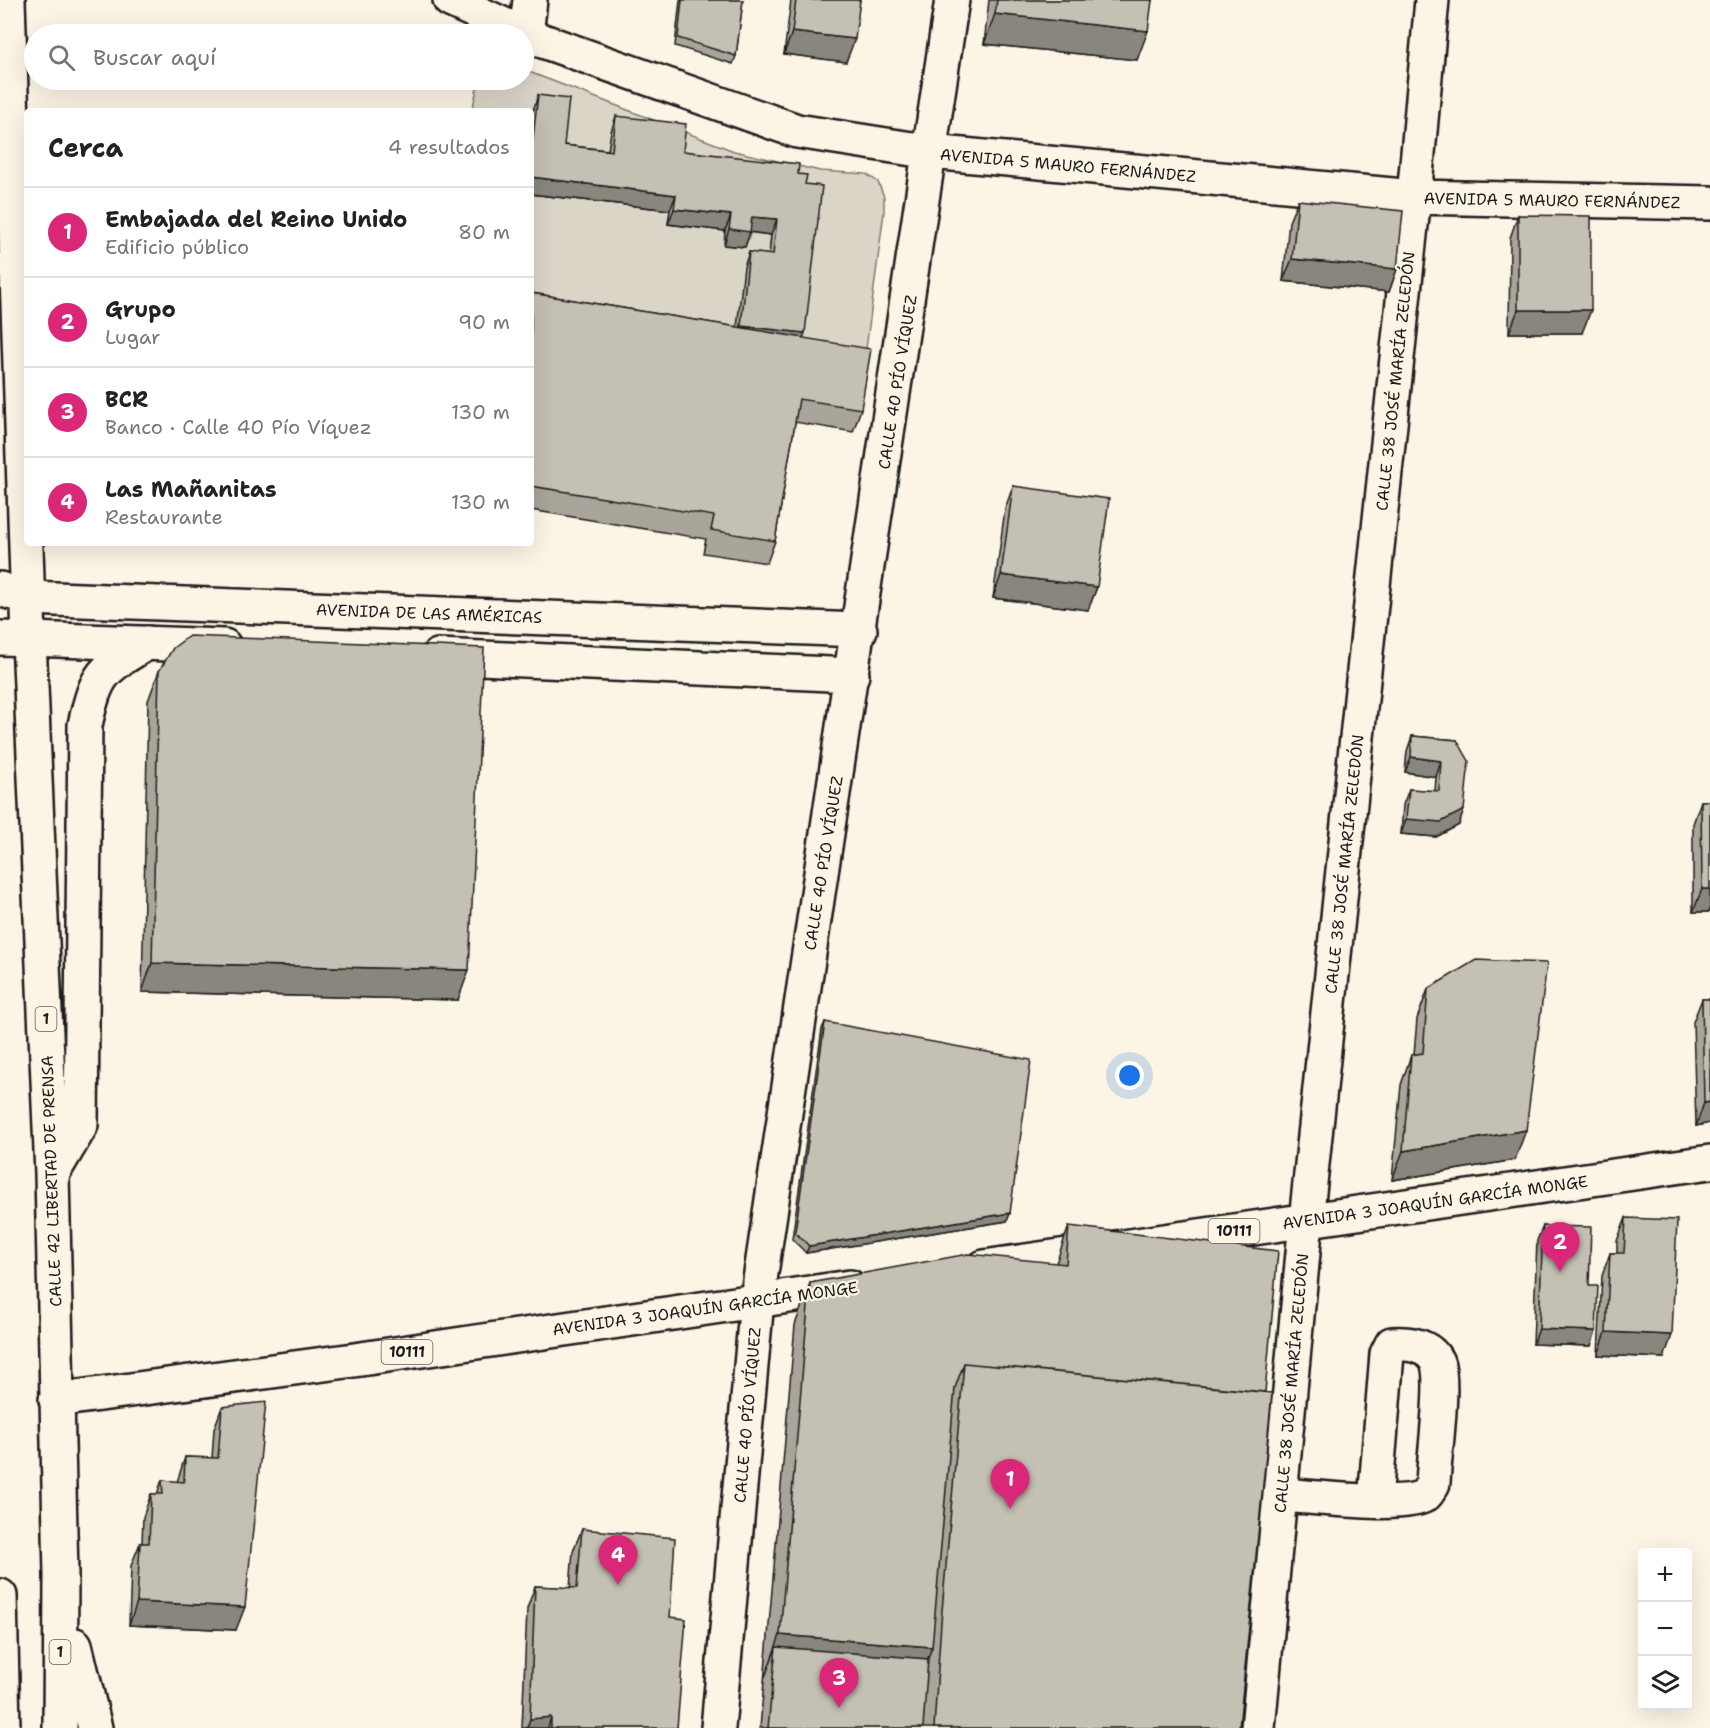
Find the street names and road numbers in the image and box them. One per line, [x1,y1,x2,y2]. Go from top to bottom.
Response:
street label: AVENIDA 5 MAURO FERNÁNDEZ [939,144,1197,187]
street label: AVENIDA 5 MAURO FERNÁNDEZ [1423,188,1681,213]
street label: CALLE 38 JOSÉ MARÍA ZELEDÓN [1371,250,1420,512]
street label: CALLE 40 PÍO VÍQUEZ [873,293,922,471]
street label: AVENIDA DE LAS AMÉRICAS [316,599,543,628]
street label: CALLE 38 JOSÉ MARÍA ZELEDÓN [1320,733,1369,995]
street label: CALLE 40 PÍO VÍQUEZ [799,774,848,952]
road number: 1 [36,1007,57,1031]
street label: CALLE 42 LIBERTAD DE PRENSA [37,1055,66,1307]
street label: AVENIDA 3 JOAQUÍN GARCÍA MONGE [1281,1171,1589,1234]
road number: 10111 [1208,1219,1260,1243]
street label: CALLE 38 JOSÉ MARÍA ZELEDÓN [1270,1252,1313,1514]
street label: AVENIDA 3 JOAQUÍN GARCÍA MONGE [551,1277,859,1340]
street label: CALLE 40 PÍO VÍQUEZ [729,1326,766,1504]
road number: 10111 [382,1340,432,1364]
road number: 1 [50,1640,70,1664]

